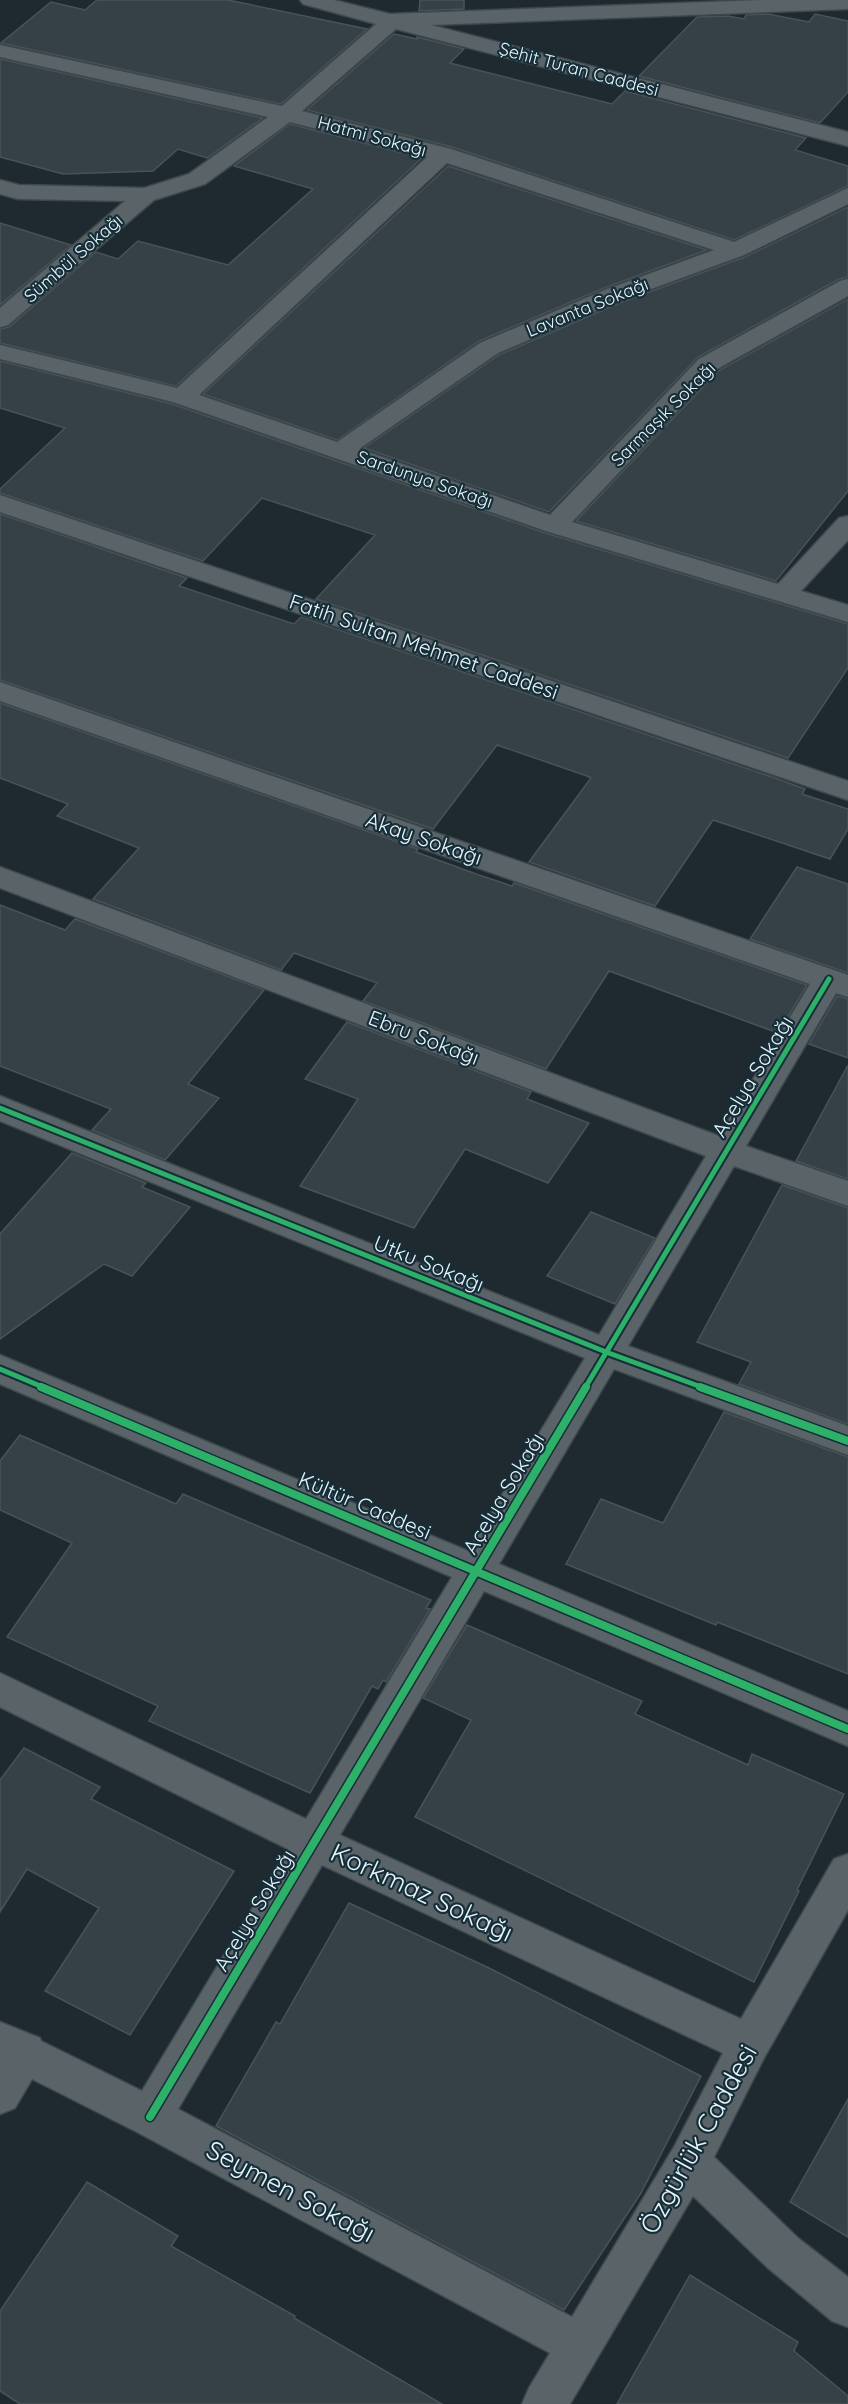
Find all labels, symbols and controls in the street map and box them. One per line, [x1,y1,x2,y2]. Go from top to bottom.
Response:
street label: Şehit Turan Caddesi [497,37,661,101]
street label: Hatmi Sokağı [315,110,429,162]
street label: Sümbül Sokağı [19,209,127,307]
street label: Lavanta Sokağı [523,272,651,342]
street label: Sarmaşık Sokağı [606,357,720,471]
street label: Sardunya Sokağı [354,445,496,513]
street label: Fatih Sultan Mehmet Caddesi [286,588,562,704]
street label: Akay Sokağı [363,806,485,870]
street label: Ebru Sokağı [365,1004,483,1070]
street label: Açelya Sokağı [706,1011,798,1141]
street label: Utku Sokağı [370,1229,488,1297]
street label: Açelya Sokağı [457,1428,549,1558]
street label: Kültür Caddesi [295,1465,435,1545]
street label: Korkmaz Sokağı [326,1835,518,1949]
street label: Açelya Sokağı [208,1845,300,1975]
street label: Özgürlük Caddesi [632,2038,764,2240]
street label: Seymen Sokağı [201,2133,381,2249]

